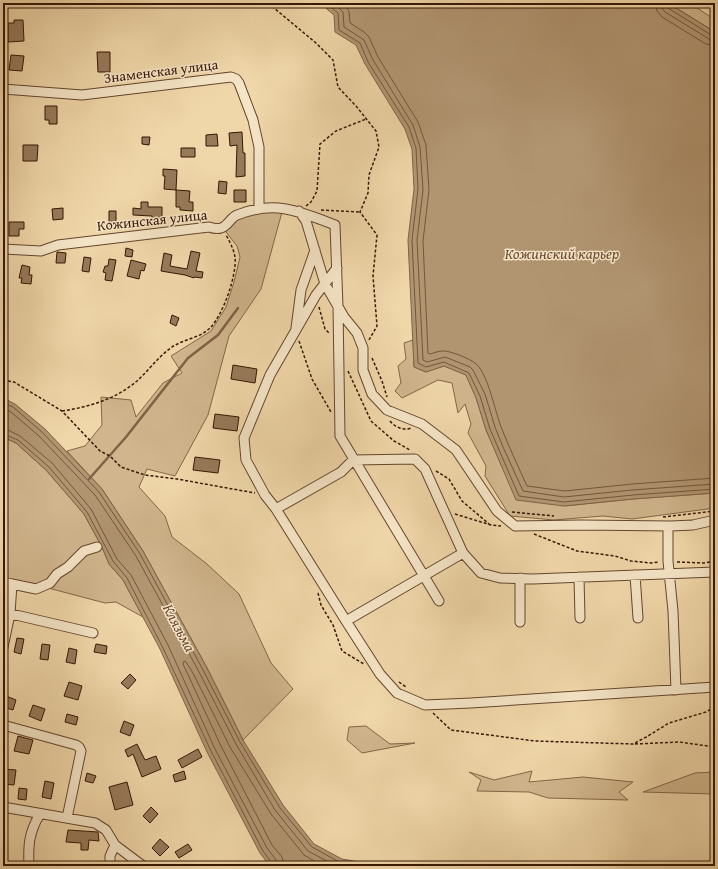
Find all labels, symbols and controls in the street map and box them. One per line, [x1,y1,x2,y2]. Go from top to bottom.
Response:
street label: Знаменская улица [103,54,220,88]
street label: Кожинская улица [96,204,208,236]
water label: Кожинский карьер [505,243,619,264]
water label: Клязьма [158,600,201,656]

